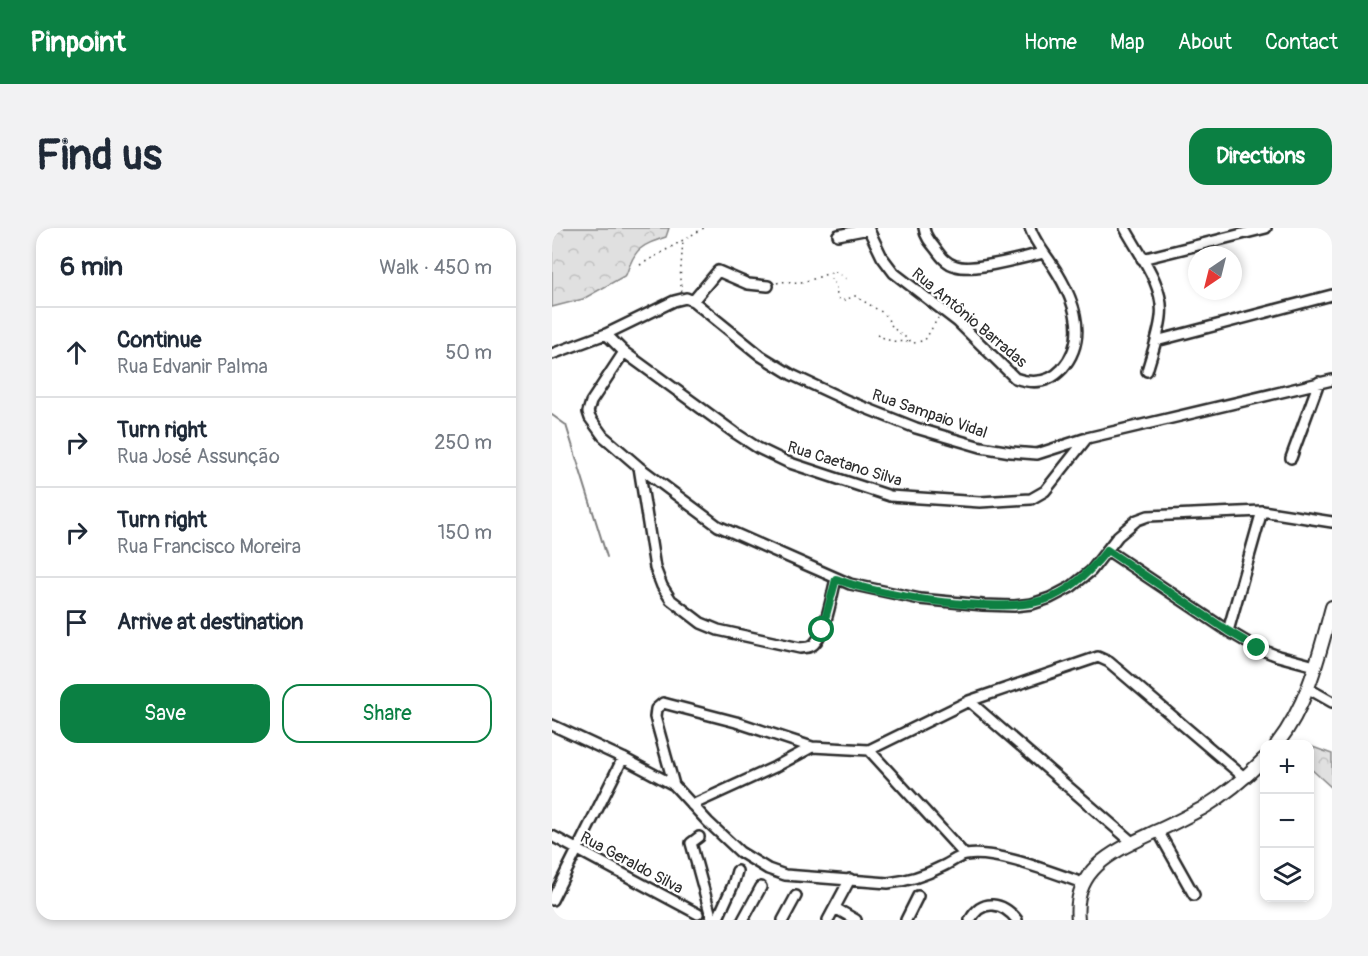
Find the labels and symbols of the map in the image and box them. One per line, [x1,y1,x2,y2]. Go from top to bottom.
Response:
north arrow [1188,246,1242,300]
street label: Rua Antônio Barradas [908,264,1031,372]
street label: Rua Sampaio Vidal [869,385,990,443]
street label: Rua Caetano Silva [785,437,904,491]
route start [808,616,834,642]
route end [1243,634,1269,660]
street label: Rua Geraldo Silva [577,827,687,898]

